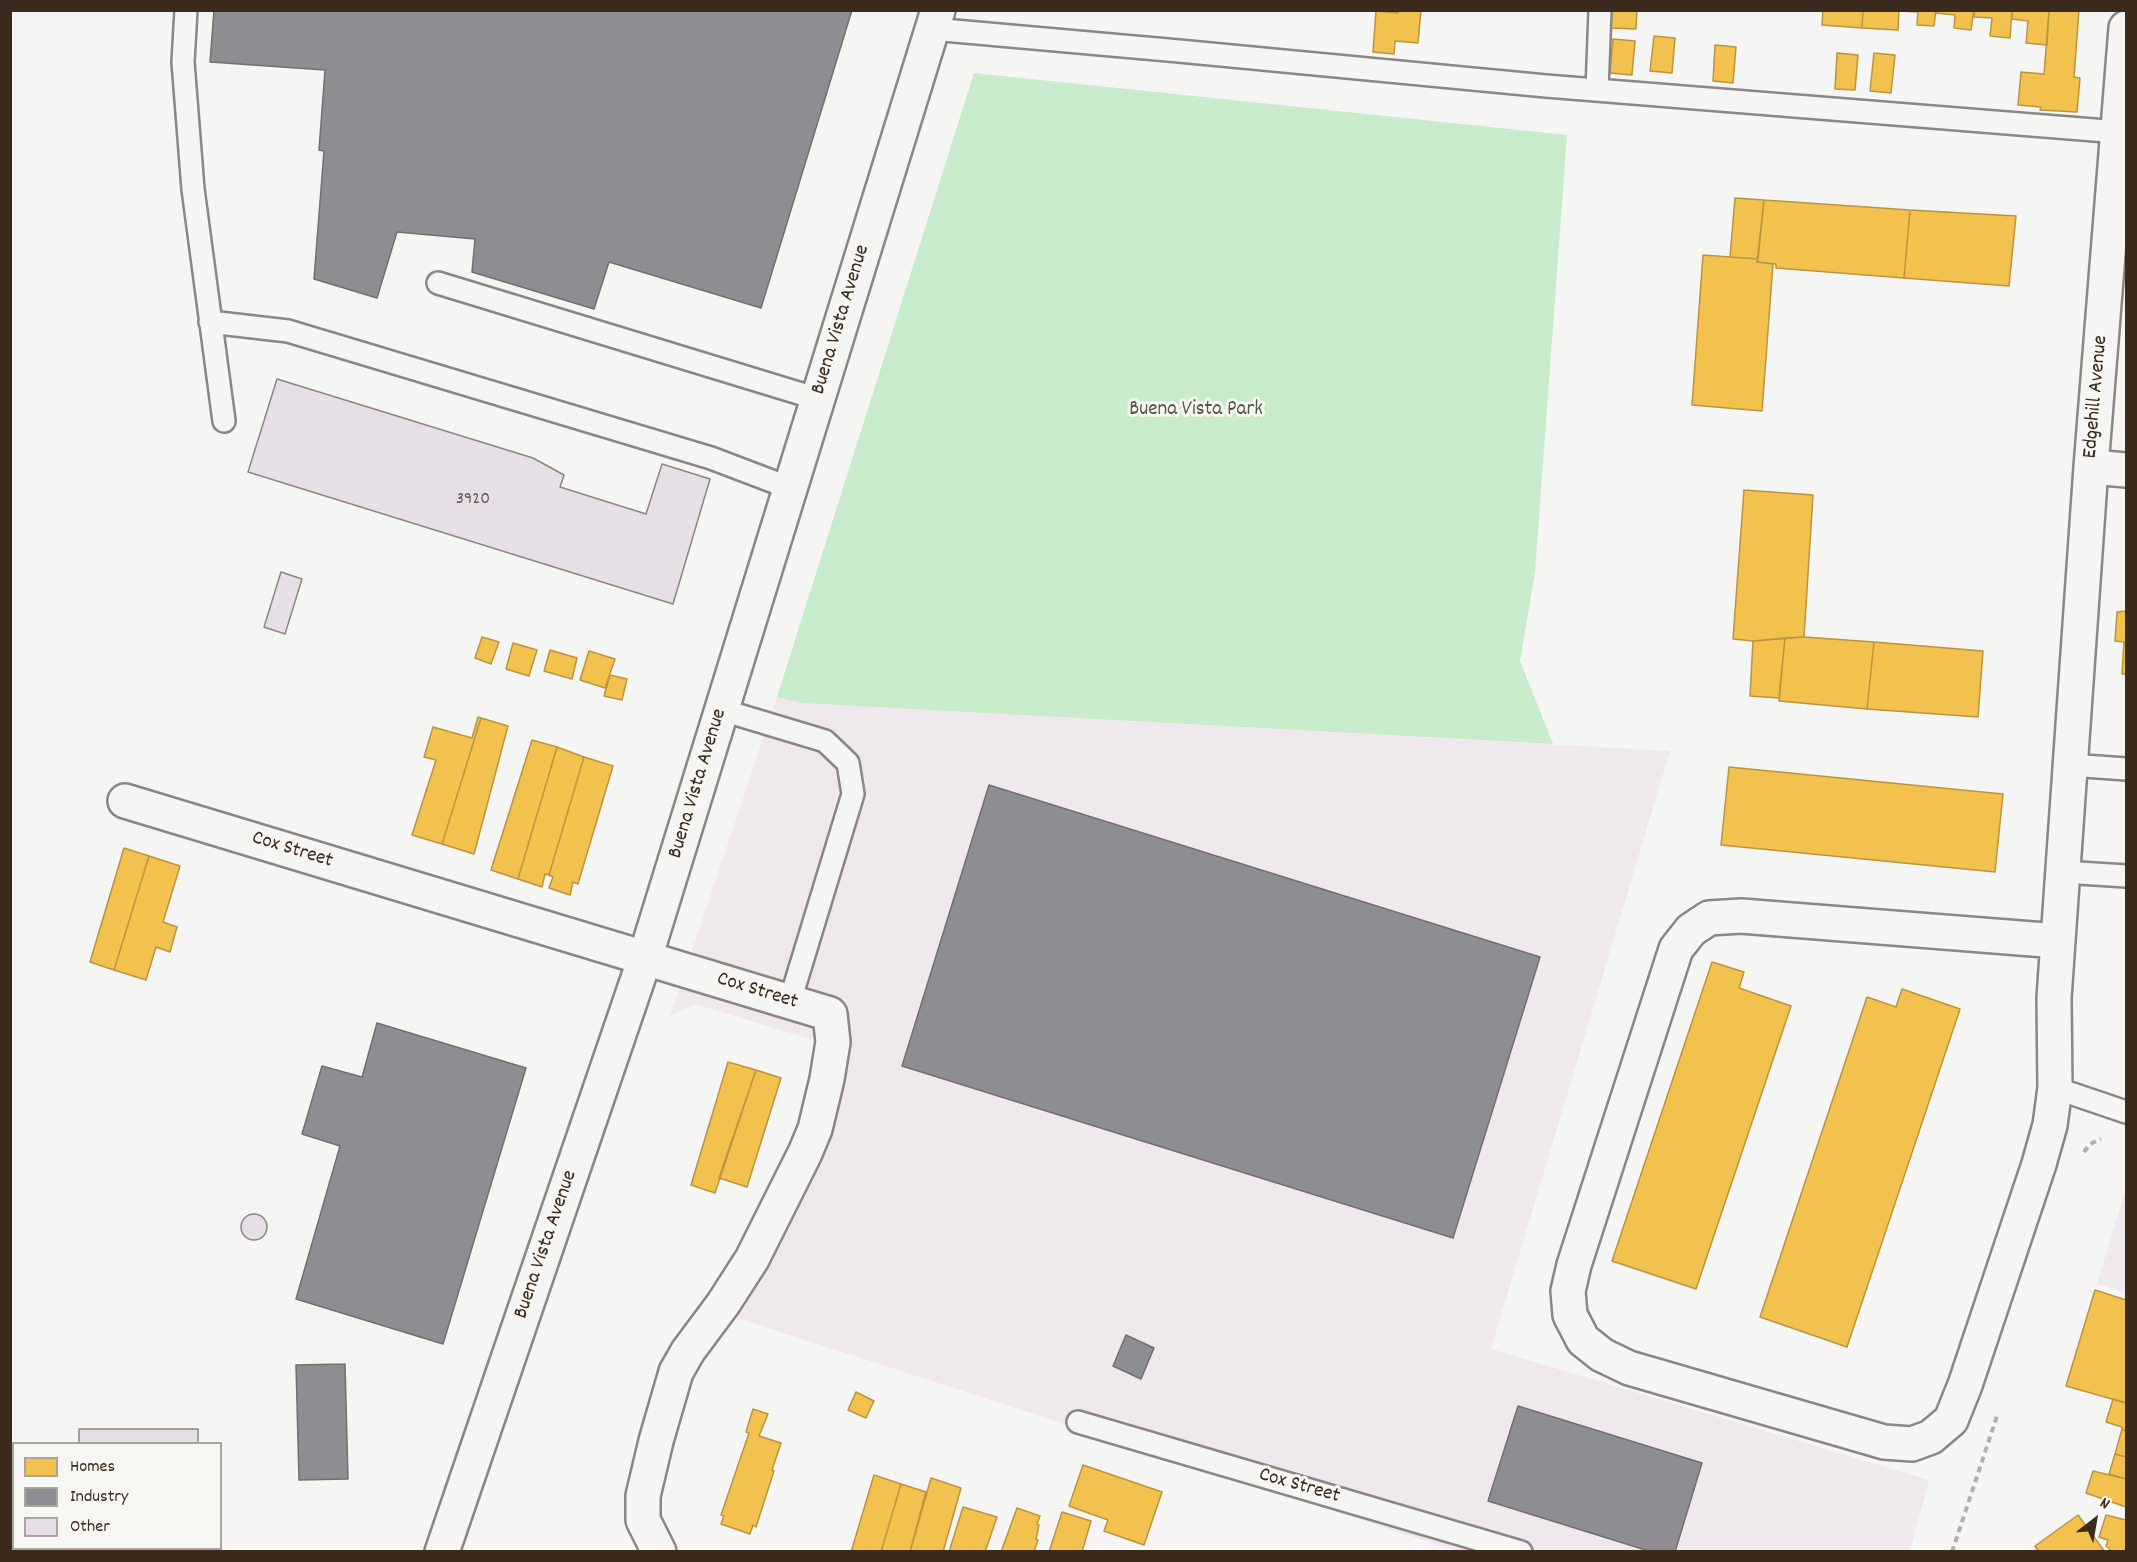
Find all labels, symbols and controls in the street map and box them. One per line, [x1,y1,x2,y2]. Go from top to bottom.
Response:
street label: Buena Vista Avenue [807,242,877,398]
street label: Edgehill Avenue [2079,334,2115,460]
park label: Buena Vista Park [1129,398,1263,424]
house number: 3920 [456,490,490,512]
street label: Buena Vista Avenue [664,706,734,862]
street label: Cox Street [248,827,336,875]
street label: Cox Street [713,968,801,1016]
street label: Buena Vista Avenue [510,1168,584,1322]
legend [12,1442,222,1550]
text: Homes [70,1455,115,1480]
street label: Cox Street [1255,1463,1343,1511]
text: Industry [70,1485,128,1510]
north arrow [2065,1490,2125,1550]
text: N [2095,1492,2114,1516]
text: Other [70,1515,110,1540]

